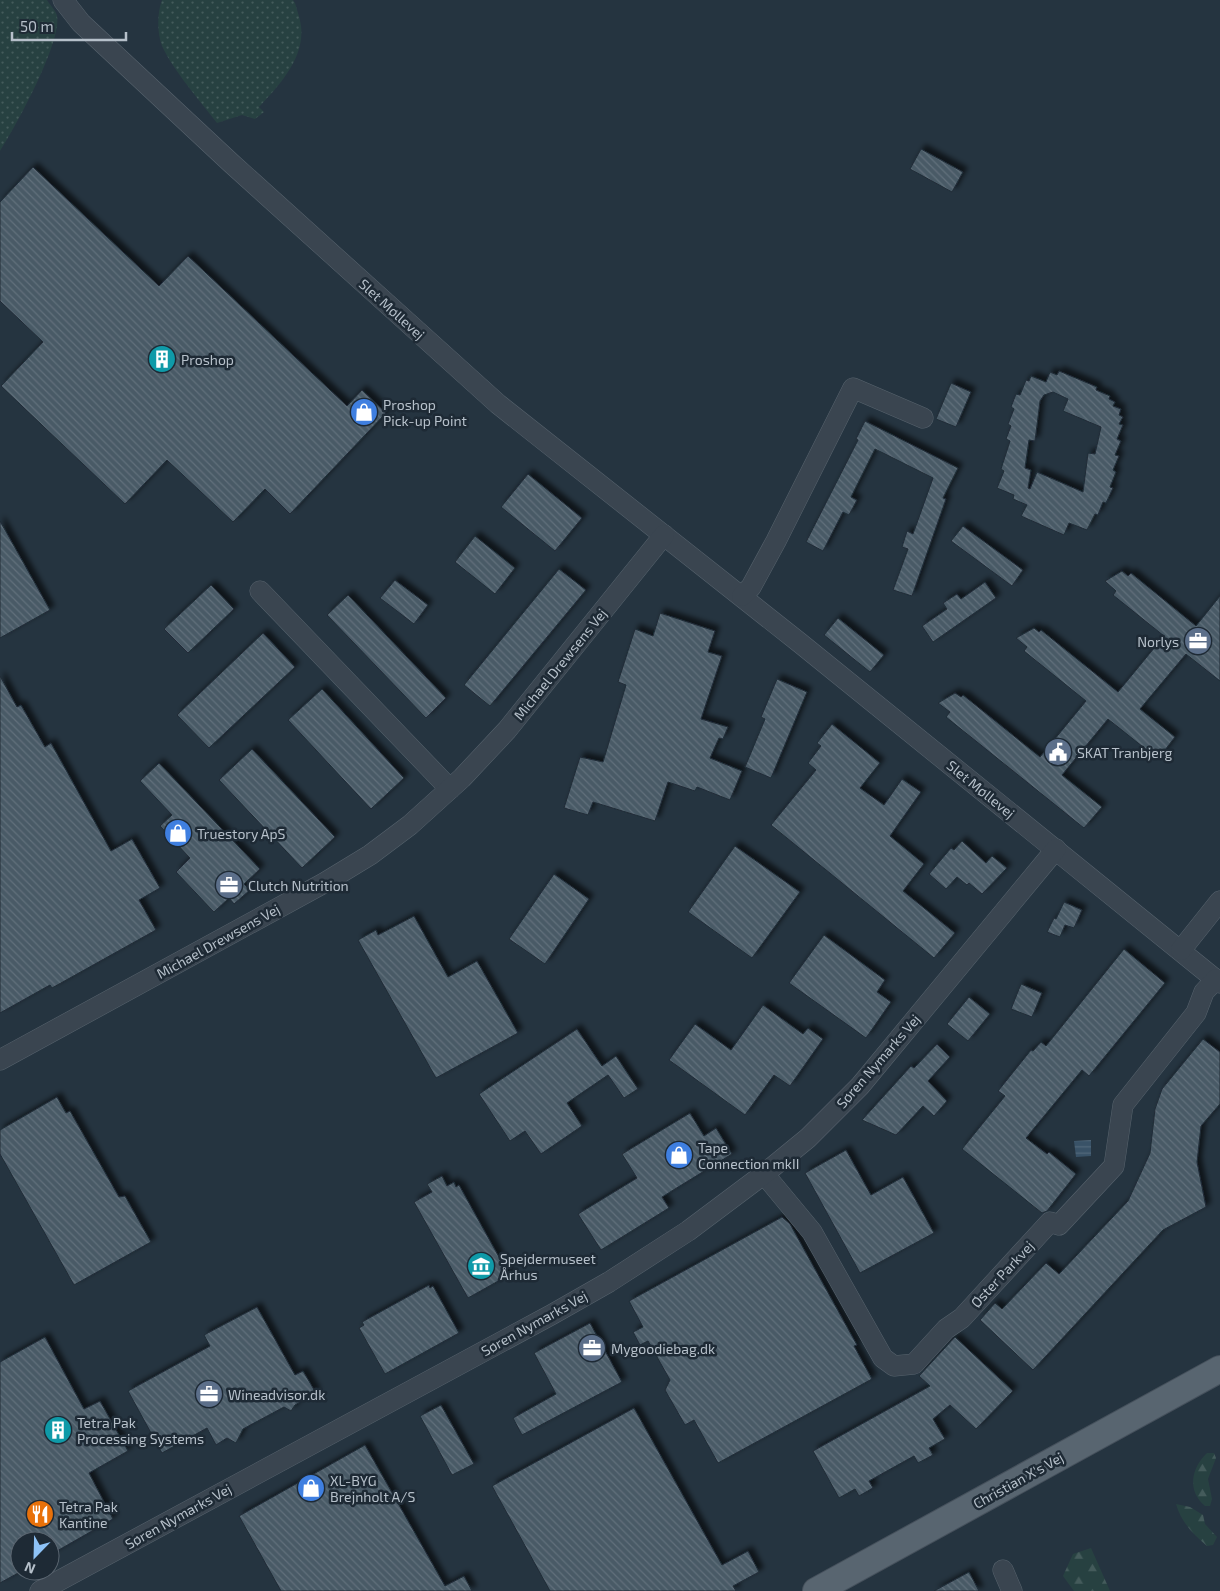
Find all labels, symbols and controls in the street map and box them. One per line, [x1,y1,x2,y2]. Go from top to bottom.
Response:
scale bar [12,10,126,42]
text: 50 m [20,17,54,35]
street label: Slet Møllevej [356,275,428,343]
building icon: Proshop [147,344,177,374]
place label: Proshop [181,351,234,368]
place label: Proshop Pick-up Point [383,396,467,429]
shop icon: Proshop Pick-up Point [349,397,379,427]
street label: Michael Drewsens Vej [510,605,610,723]
office icon: Norlys [1183,626,1213,656]
place label: Norlys [1137,633,1179,650]
public building icon: SKAT Tranbjerg [1043,737,1073,767]
place label: SKAT Tranbjerg [1077,744,1172,761]
street label: Slet Møllevej [944,756,1018,822]
shop icon: Truestory ApS [163,818,193,848]
place label: Truestory ApS [197,825,286,842]
office icon: Clutch Nutrition [214,870,244,900]
place label: Clutch Nutrition [248,877,349,894]
street label: Michael Drewsens Vej [153,900,283,982]
street label: Søren Nymarks Vej [833,1011,923,1111]
place label: Tape Connection mkII [698,1139,799,1172]
shop icon: Tape Connection mkII [664,1140,694,1170]
street label: Øster Parkvej [967,1237,1037,1311]
place label: Spejdermuseet Århus [500,1250,596,1283]
museum icon: Spejdermuseet Århus [466,1251,496,1281]
street label: Søren Nymarks Vej [478,1287,590,1359]
office icon: Mygoodiebag.dk [577,1333,607,1363]
place label: Mygoodiebag.dk [611,1340,715,1357]
office icon: Wineadvisor.dk [194,1379,224,1409]
place label: Wineadvisor.dk [228,1386,325,1403]
place label: Tetra Pak Processing Systems [77,1414,204,1447]
building icon: Tetra Pak Processing Systems [43,1415,73,1445]
street label: Christian X's Vej [970,1448,1066,1512]
place label: XL-BYG Brejnholt A/S [330,1472,415,1505]
shop icon: XL-BYG Brejnholt A/S [296,1473,326,1503]
street label: Søren Nymarks Vej [122,1480,234,1552]
place label: Tetra Pak Kantine [59,1498,118,1531]
restaurant icon: Tetra Pak Kantine [25,1499,55,1529]
north arrow [10,1531,60,1581]
text: N [22,1559,38,1578]

